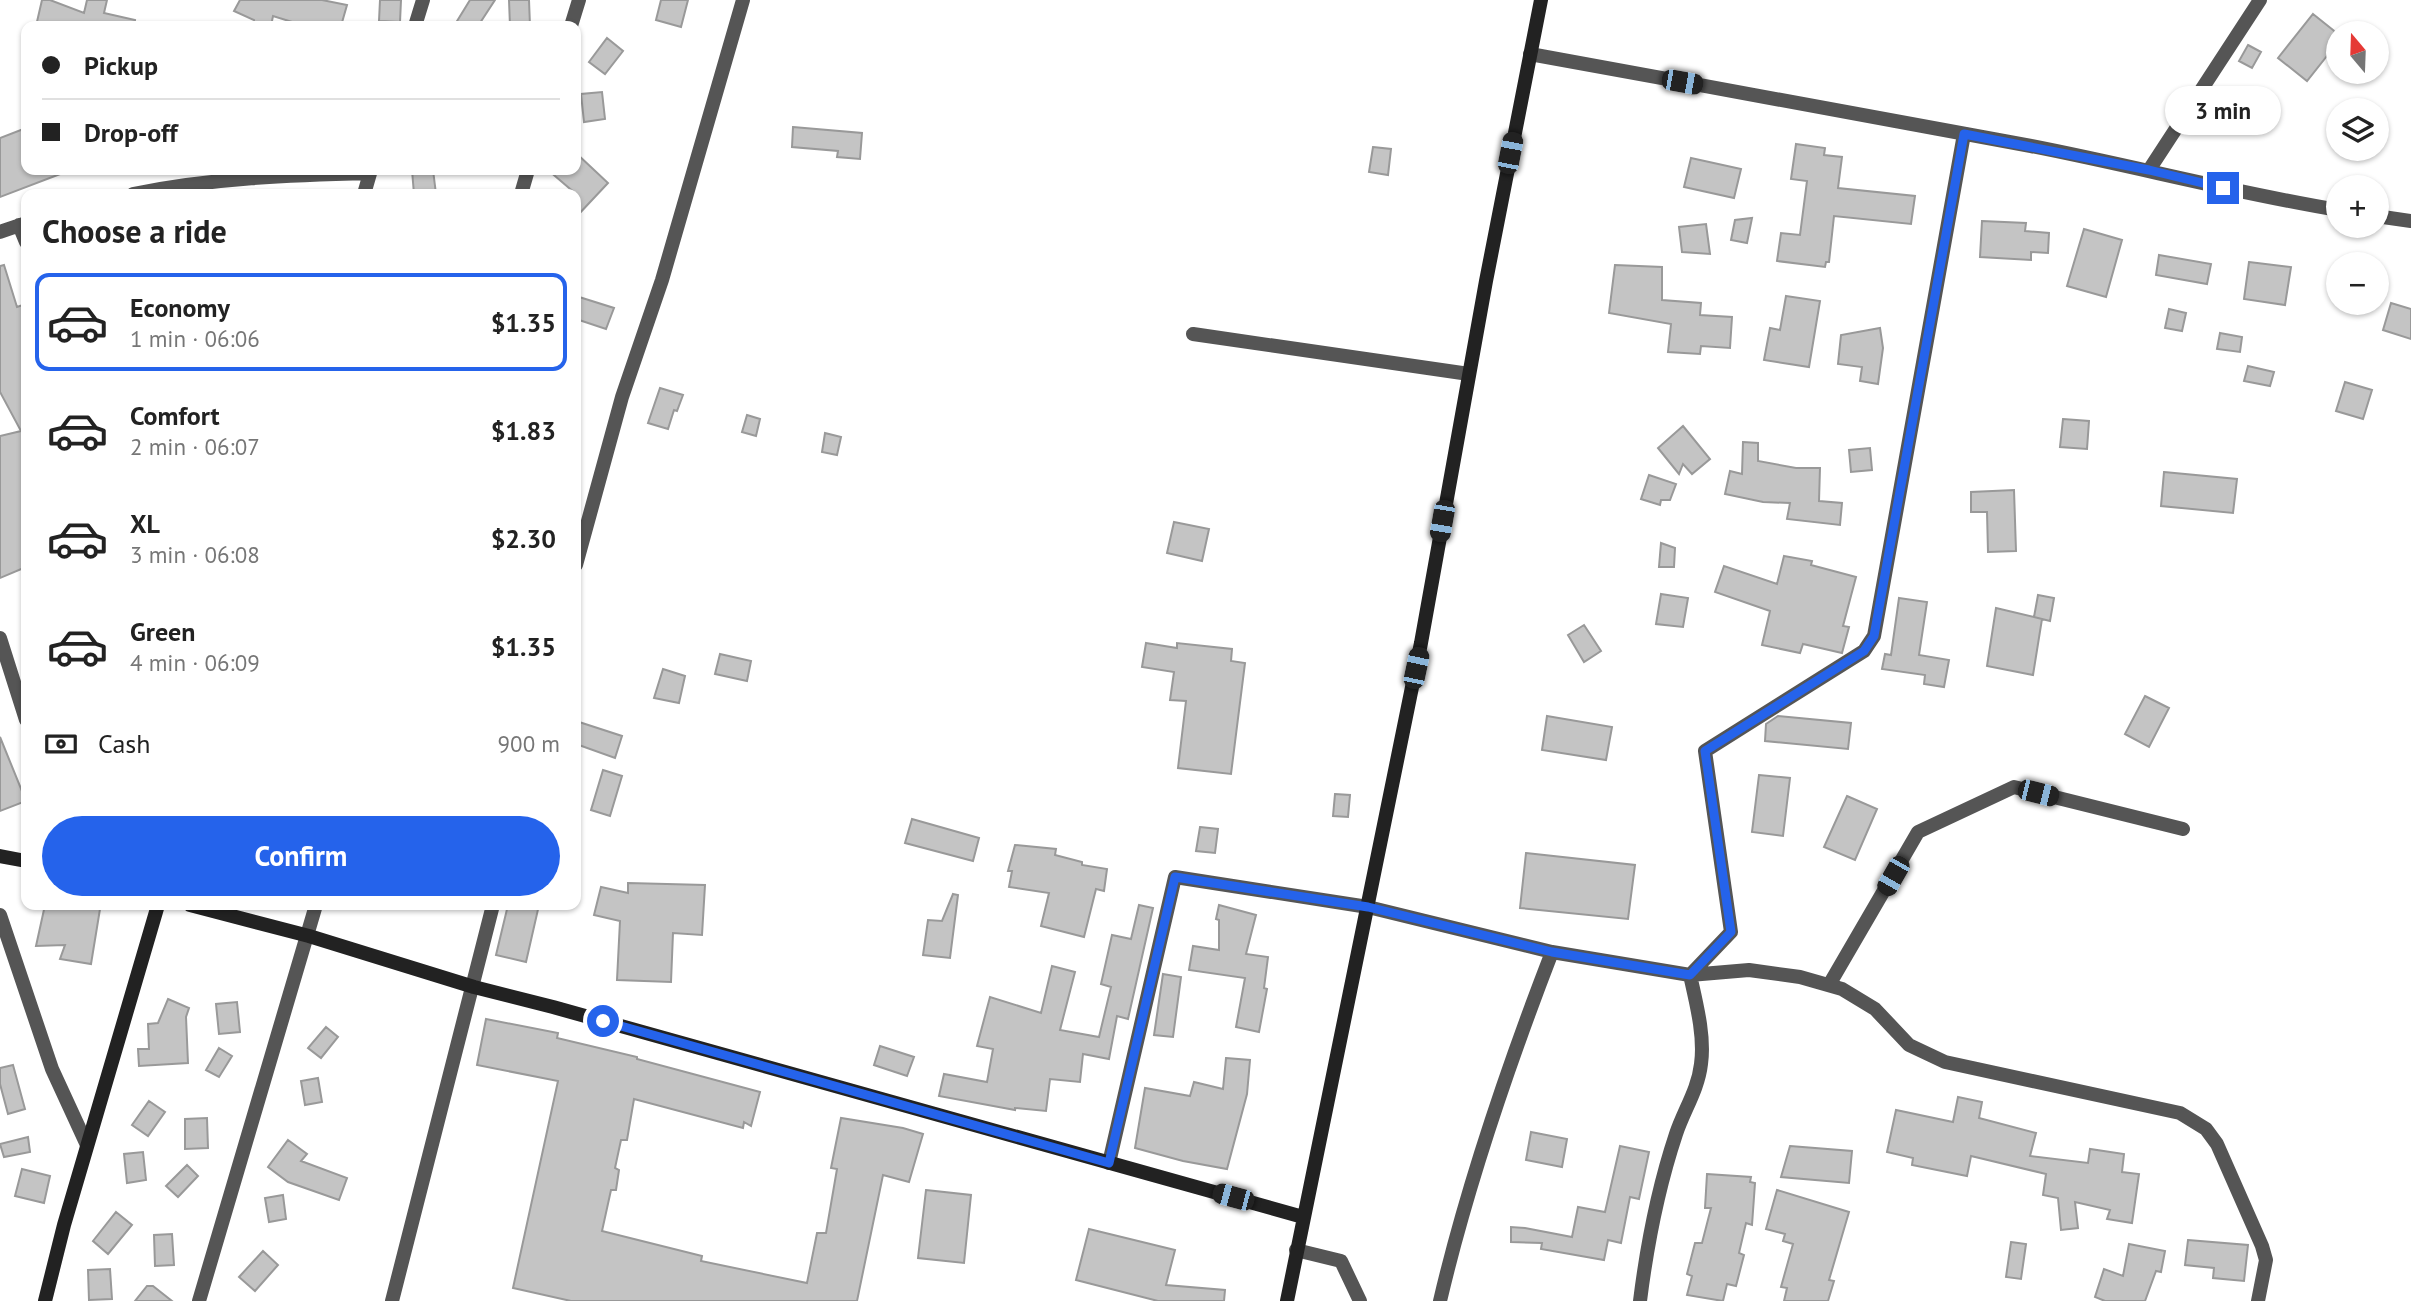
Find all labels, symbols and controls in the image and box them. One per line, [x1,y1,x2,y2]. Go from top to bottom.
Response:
north arrow [2326,21,2389,84]
map controls [2326,21,2389,315]
text: Pickup [84,49,158,82]
car [1660,68,1705,96]
callout: 3 min [2165,86,2281,136]
text: 3 min [2195,96,2251,125]
button: layers [2326,98,2389,161]
text: Drop-off [84,116,178,149]
car [1496,130,1525,176]
route end [2207,172,2239,204]
button: + [2326,175,2389,238]
text: Choose a ride [42,210,227,252]
button: − [2326,252,2389,315]
icon: car [46,291,109,354]
text: Economy [130,291,230,324]
text: $1.35 [491,306,556,339]
text: 1 min · 06:06 [130,324,260,353]
icon: car [46,399,109,462]
text: Comfort [130,399,220,432]
text: $1.83 [491,414,556,447]
text: 2 min · 06:07 [130,432,260,461]
car [1429,498,1456,544]
icon: car [46,507,109,570]
text: XL [130,507,160,540]
text: $2.30 [491,522,556,555]
text: 3 min · 06:08 [130,540,260,569]
icon: car [46,615,109,678]
text: Green [130,615,195,648]
text: $1.35 [491,630,556,663]
car [1402,645,1431,691]
text: 4 min · 06:09 [130,648,260,677]
icon: cash [42,725,80,763]
text: Cash [98,727,150,760]
text: 900 m [498,729,560,758]
car [2016,778,2061,808]
button: Confirm [42,816,560,896]
car [1874,853,1913,899]
route start [587,1005,619,1037]
car [1210,1181,1257,1213]

